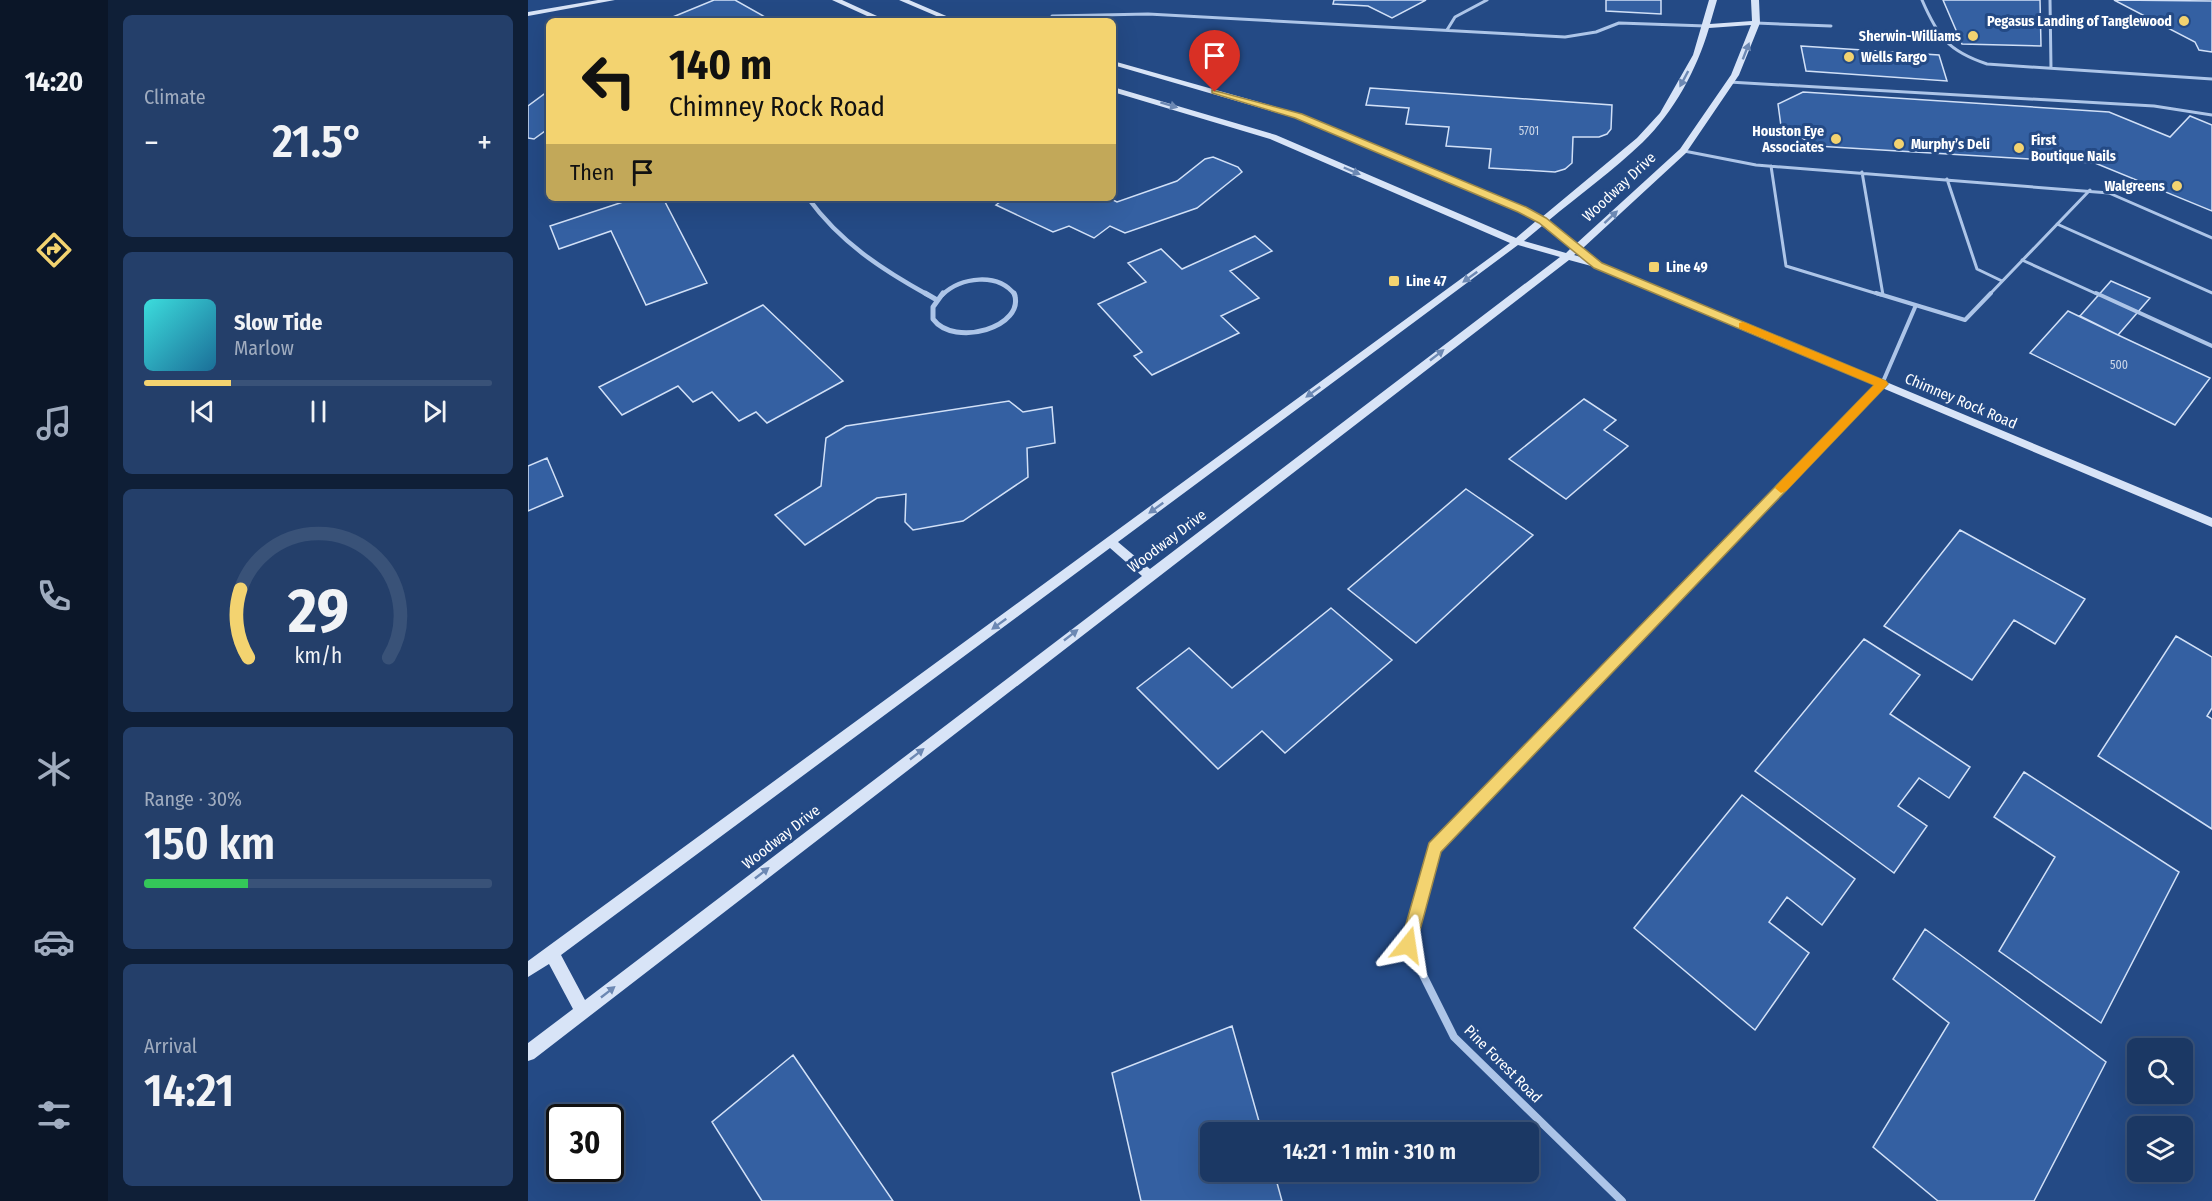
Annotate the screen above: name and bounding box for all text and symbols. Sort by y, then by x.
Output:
place label: Pegasus Landing of Tanglewood [1987,13,2172,30]
marker: Pegasus Landing of Tanglewood [2177,14,2191,28]
place label: Sherwin-Williams [1859,28,1961,45]
marker: Sherwin-Williams [1966,29,1980,43]
pin [1189,30,1240,92]
icon: arrive [1198,39,1231,72]
text: 140 m [669,40,772,90]
one-way arrow [1741,41,1751,59]
icon: left [570,42,648,120]
place label: Wells Fargo [1861,49,1927,66]
marker: Wells Fargo [1842,50,1856,64]
text: 14:20 [25,66,83,98]
one-way arrow [1679,71,1689,88]
text: Climate [144,85,206,109]
text: Chimney Rock Road [669,91,885,123]
one-way arrow [1160,101,1178,110]
text: 21.5° [272,115,364,169]
text: − [144,123,159,163]
text: + [477,123,492,163]
place label: Houston Eye Associates [1752,123,1824,156]
house number: 5701 [1519,124,1539,138]
marker: Houston Eye Associates [1829,132,1843,146]
place label: First Boutique Nails [2031,132,2116,165]
place label: Murphy’s Deli [1911,136,1990,153]
marker: Murphy’s Deli [1892,137,1906,151]
marker: First Boutique Nails [2012,141,2026,155]
street label: Woodway Drive [1579,148,1659,226]
icon: arrive [626,156,659,189]
text: Then [570,159,614,186]
one-way arrow [1344,166,1362,176]
place label: Walgreens [2105,178,2165,195]
marker: Walgreens [2170,179,2184,193]
one-way arrow [1603,211,1618,224]
icon: directions [33,229,75,271]
place label: Line 49 [1666,259,1708,276]
marker: Line 49 [1647,260,1661,274]
one-way arrow [1463,271,1479,283]
place label: Line 47 [1406,273,1446,290]
marker: Line 47 [1387,274,1401,288]
text: Slow Tide [234,309,322,336]
text: Marlow [234,336,294,360]
one-way arrow [1430,349,1445,361]
house number: 500 [2110,358,2128,372]
street label: Chimney Rock Road [1902,369,2020,433]
one-way arrow [1306,386,1321,398]
icon: previous [186,395,219,428]
icon: pause [302,395,335,428]
icon: next [418,395,451,428]
icon: music [33,402,75,444]
one-way arrow [1149,502,1165,514]
street label: Woodway Drive [1124,506,1210,576]
text: 29 [287,574,348,649]
icon: phone [33,575,75,617]
one-way arrow [992,617,1007,629]
one-way arrow [1064,629,1079,641]
text: km/h [294,643,342,669]
icon: climate [33,748,75,790]
one-way arrow [909,748,924,760]
text: Range · 30% [144,787,242,811]
street label: Woodway Drive [739,801,823,873]
text: 150 km [144,817,275,871]
one-way arrow [755,867,770,879]
position arrow [1376,913,1440,977]
icon: car [33,921,75,963]
one-way arrow [600,986,615,998]
street label: Pine Forest Road [1460,1021,1546,1107]
text: Arrival [144,1034,197,1058]
map controls [2127,1038,2193,1182]
button: search [2127,1038,2193,1104]
text: 14:21 [144,1064,234,1118]
icon: filters [33,1094,75,1136]
speed limit sign: 30 [546,1104,624,1182]
button: layers [2127,1116,2193,1182]
text: 14:21 · 1 min · 310 m [1283,1138,1456,1165]

